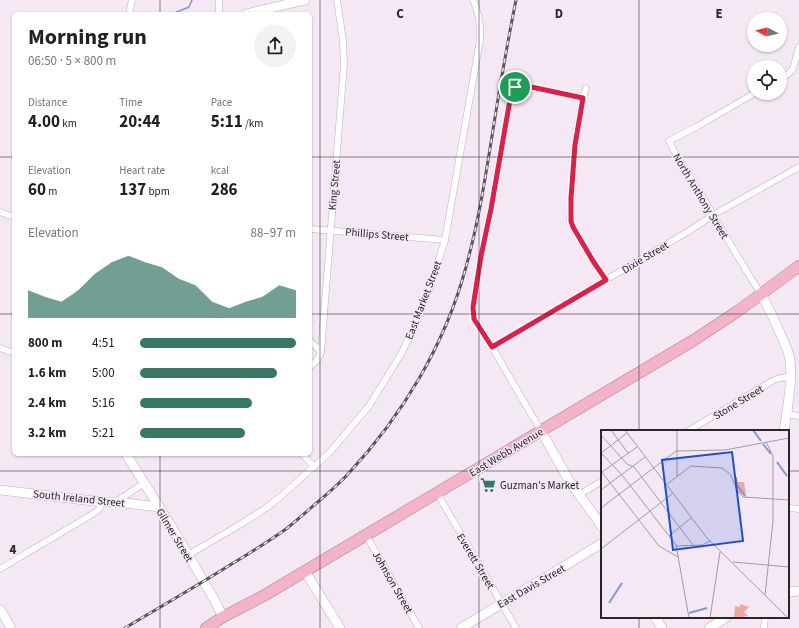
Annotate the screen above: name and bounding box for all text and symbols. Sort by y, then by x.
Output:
text: C [396,5,404,23]
text: D [555,5,563,23]
text: E [715,5,723,23]
north arrow [747,12,787,52]
map controls [747,12,787,100]
text: Morning run [28,21,147,53]
button: share [254,25,296,67]
text: 06:50 · 5 × 800 m [28,52,116,70]
button: locate [747,60,787,100]
pin [498,70,532,104]
icon: arrive [504,76,526,98]
text: Distance [28,95,67,110]
text: Time [119,95,143,110]
text: Pace [211,95,232,110]
text: 4.00 [28,110,60,134]
text: 20:44 [119,110,160,134]
text: 5:11 [211,110,243,134]
text: km [60,116,77,131]
text: /km [243,116,263,131]
street label: North Anthony Street [669,151,732,242]
street label: King Street [325,159,344,211]
text: Elevation [28,163,71,178]
text: Heart rate [119,163,165,178]
text: kcal [211,163,229,178]
text: 60 [28,178,46,202]
text: 137 [119,178,146,202]
text: 286 [211,178,238,202]
text: m [46,184,57,199]
text: bpm [146,184,170,199]
text: Elevation [28,224,79,242]
text: 88–97 m [251,224,296,242]
street label: Phillips Street [345,224,410,245]
street label: Dixie Street [619,237,672,277]
street label: East Market Street [402,258,445,342]
text: 800 m [28,334,62,352]
text: 4:51 [92,334,115,352]
text: 1.6 km [28,364,67,382]
text: 5:00 [92,364,115,382]
street label: Stone Street [710,381,767,423]
text: 2.4 km [28,394,67,412]
text: 5:16 [92,394,115,412]
text: 3.2 km [28,424,67,442]
text: 5:21 [92,424,115,442]
street label: East Webb Avenue [466,424,547,480]
inset map [601,430,789,618]
supermarket icon: Guzman's Market [479,476,497,494]
place label: Guzman's Market [500,478,579,493]
street label: South Ireland Street [32,486,126,511]
street label: Gilmer Street [153,505,197,565]
street label: Everett Street [453,531,498,592]
text: 4 [10,541,17,559]
street label: Johnson Street [369,548,417,616]
street label: East Davis Street [495,561,568,612]

